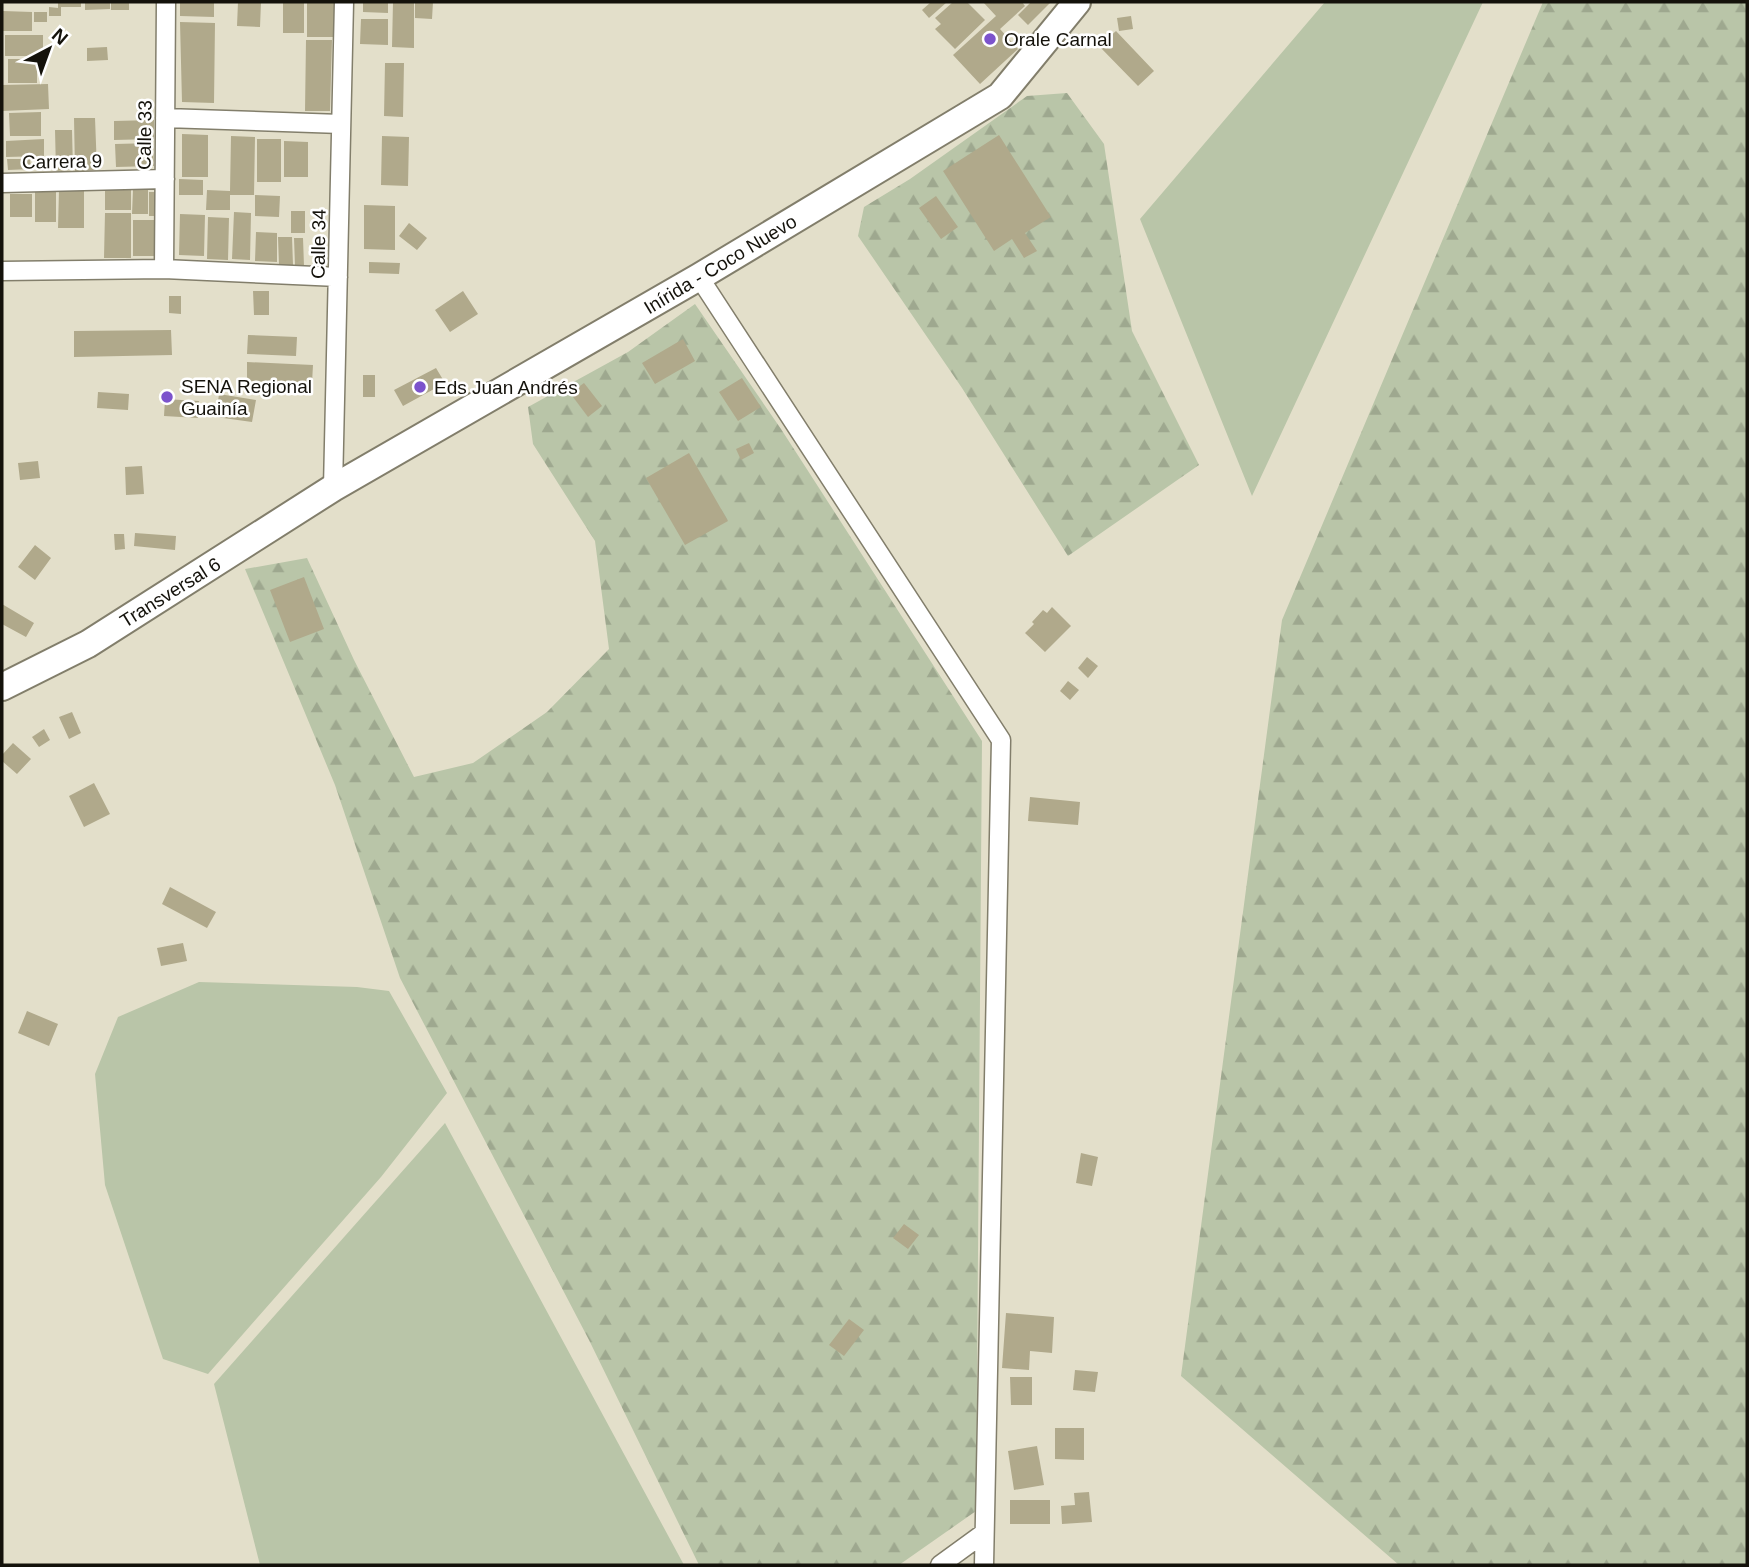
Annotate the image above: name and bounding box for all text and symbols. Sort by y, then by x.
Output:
north arrow [14,14,84,84]
text: N [48,24,72,49]
place label: Orale Carnal [1004,29,1112,50]
marker: Orale Carnal [982,31,998,47]
street label: Calle 33 [133,100,156,170]
street label: Carrera 9 [22,150,102,173]
street label: Calle 34 [307,209,330,279]
street label: Inírida - Coco Nuevo [640,211,800,318]
place label: SENA Regional Guainía [181,376,312,419]
place label: Eds Juan Andrés [434,377,578,398]
marker: Eds Juan Andrés [412,379,428,395]
marker: SENA Regional Guainía [159,389,175,405]
street label: Transversal 6 [116,553,224,632]

